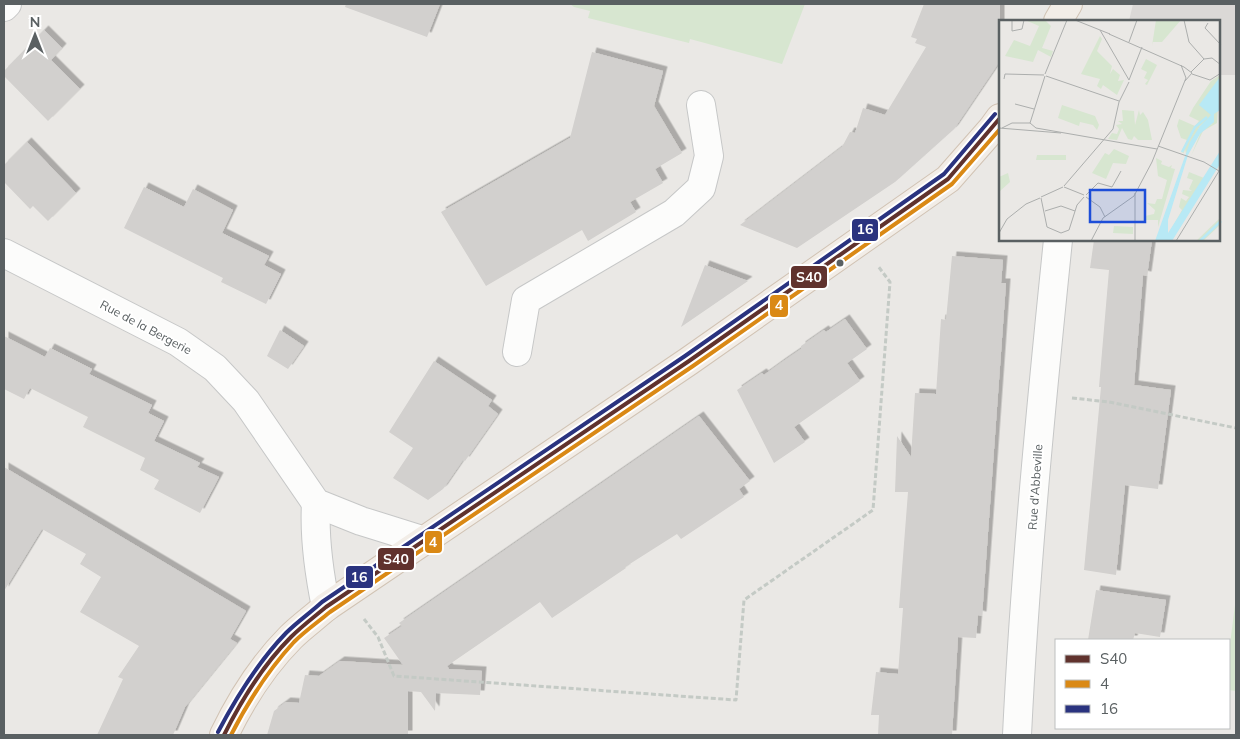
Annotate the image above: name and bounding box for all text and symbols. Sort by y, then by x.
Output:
north arrow [10,10,60,60]
text: N [30,13,40,31]
inset map [999,20,1220,241]
line badge: 16 [851,218,879,242]
text: 16 [857,220,873,238]
unlabelled marker [835,258,845,268]
line badge: S40 [790,265,828,289]
text: S40 [796,268,822,286]
line badge: 4 [769,294,789,318]
text: 4 [775,296,784,314]
street label: Rue de la Bergerie [98,297,194,357]
street label: Rue d'Abbeville [1025,444,1045,530]
line badge: 4 [424,530,443,554]
text: 4 [429,533,438,551]
line badge: S40 [377,547,415,571]
text: S40 [383,550,409,568]
line badge: 16 [345,565,374,589]
text: 16 [351,568,367,586]
legend [1055,639,1230,729]
text: S40 [1100,649,1127,668]
text: 4 [1100,674,1109,693]
text: 16 [1100,699,1118,718]

